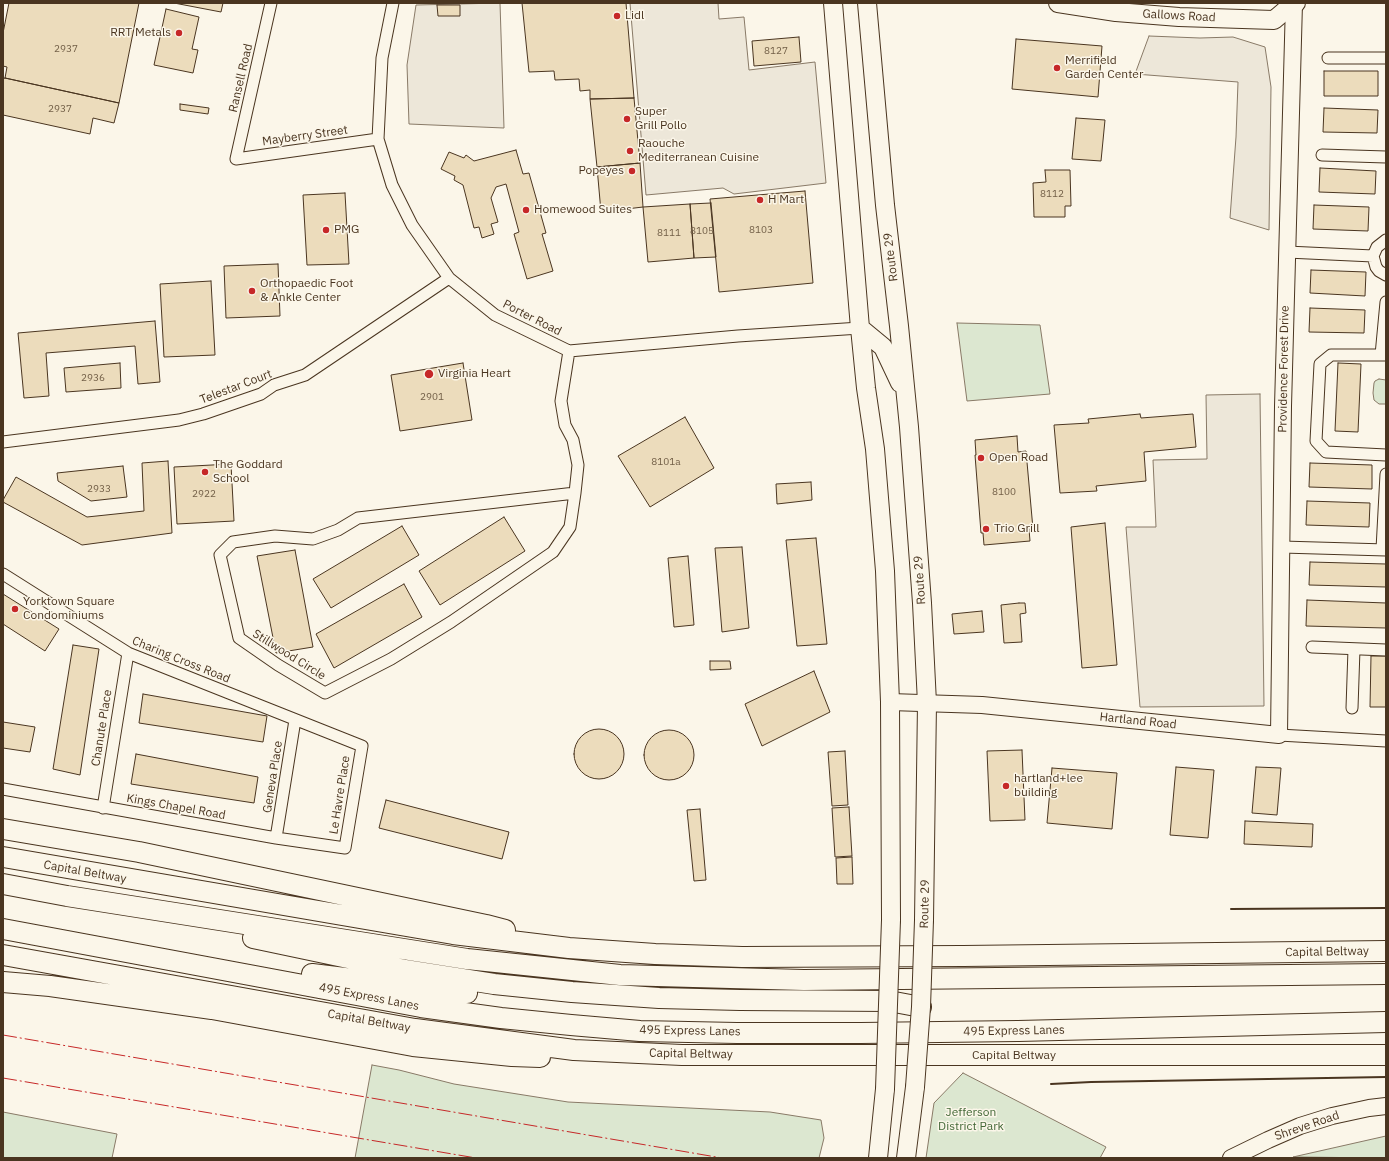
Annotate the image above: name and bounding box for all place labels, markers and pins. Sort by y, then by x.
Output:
place label: Lidl [625,9,644,23]
marker: Lidl [612,11,622,21]
place label: RRT Metals [110,26,171,40]
marker: RRT Metals [174,28,184,38]
place label: Merrifield Garden Center [1065,54,1143,82]
marker: Merrifield Garden Center [1052,63,1062,73]
place label: Super Grill Pollo [635,105,687,133]
marker: Super Grill Pollo [622,114,632,124]
place label: Raouche Mediterranean Cuisine [638,137,759,165]
marker: Raouche Mediterranean Cuisine [625,146,635,156]
place label: Popeyes [578,164,624,178]
marker: Popeyes [627,166,637,176]
place label: H Mart [768,193,804,207]
marker: H Mart [755,195,765,205]
place label: Homewood Suites [534,203,632,217]
marker: Homewood Suites [521,205,531,215]
place label: PMG [334,223,359,237]
marker: PMG [321,225,331,235]
place label: Orthopaedic Foot & Ankle Center [260,277,354,305]
marker: Orthopaedic Foot & Ankle Center [247,286,257,296]
place label: Virginia Heart [438,367,511,381]
marker: Virginia Heart [423,368,435,380]
place label: Open Road [989,451,1048,465]
marker: Open Road [976,453,986,463]
place label: The Goddard School [213,458,283,486]
marker: The Goddard School [200,467,210,477]
place label: Trio Grill [994,522,1039,536]
marker: Trio Grill [981,524,991,534]
place label: Yorktown Square Condominiums [23,595,115,623]
marker: Yorktown Square Condominiums [10,604,20,614]
place label: hartland+lee building [1014,772,1083,800]
marker: hartland+lee building [1001,781,1011,791]

